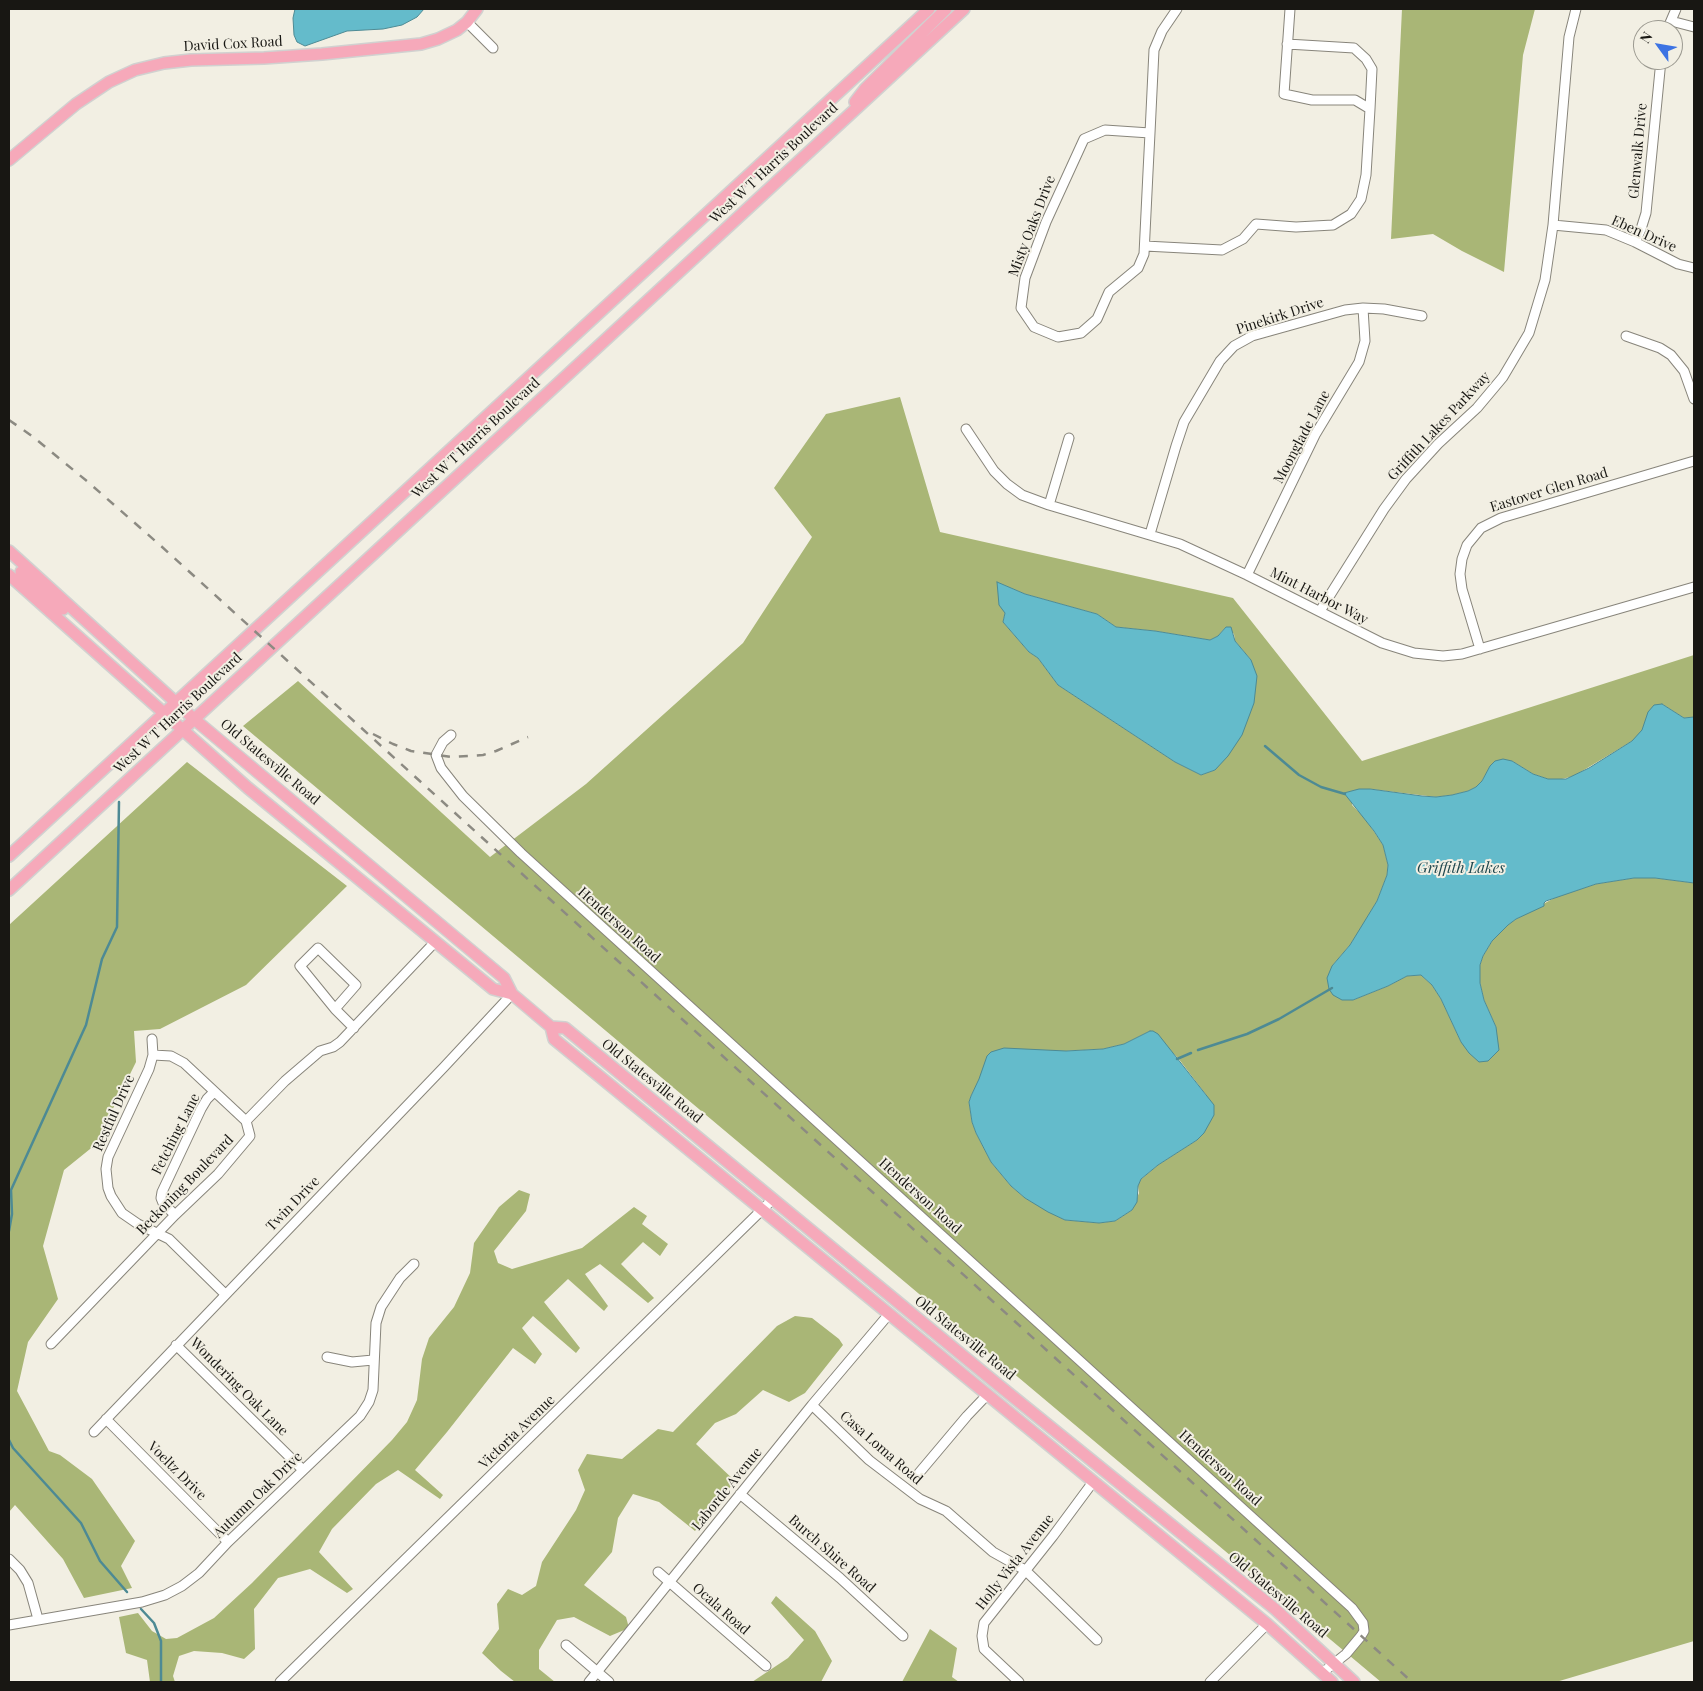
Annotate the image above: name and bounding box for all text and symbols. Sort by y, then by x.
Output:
north arrow [1633,20,1683,70]
text: N [1635,28,1656,47]
street label: David Cox Road [183,33,283,55]
street label: West W T Harris Boulevard [707,99,841,227]
street label: Glenwalk Drive [1625,102,1651,200]
street label: Misty Oaks Drive [1005,173,1059,279]
street label: Eben Drive [1609,212,1679,256]
street label: Pinekirk Drive [1234,294,1326,338]
street label: Griffith Lakes Parkway [1384,368,1494,484]
street label: West W T Harris Boulevard [409,374,543,502]
street label: Moonglade Lane [1270,387,1334,487]
street label: Eastover Glen Road [1488,464,1610,516]
street label: Mint Harbor Way [1267,564,1371,628]
street label: West W T Harris Boulevard [111,649,245,777]
street label: Old Statesville Road [217,715,323,809]
water label: Griffith Lakes [1417,859,1505,877]
street label: Henderson Road [574,884,664,966]
street label: Old Statesville Road [598,1035,706,1127]
street label: Restful Drive [90,1072,138,1154]
street label: Fetching Lane [148,1091,204,1177]
street label: Beckoning Boulevard [133,1132,237,1238]
street label: Henderson Road [875,1155,965,1237]
street label: Twin Drive [263,1173,323,1235]
street label: Old Statesville Road [911,1292,1019,1384]
street label: Wondering Oak Lane [187,1335,291,1439]
street label: Victoria Avenue [476,1392,558,1472]
street label: Casa Loma Road [836,1408,926,1488]
street label: Henderson Road [1175,1427,1265,1509]
street label: Voeltz Drive [144,1438,210,1504]
street label: Laborde Avenue [688,1444,766,1534]
street label: Autumn Oak Drive [210,1448,306,1542]
street label: Holly Vista Avenue [972,1511,1058,1613]
street label: Burch Shire Road [785,1512,879,1596]
street label: Old Statesville Road [1225,1548,1331,1642]
street label: Ocala Road [689,1580,753,1638]

